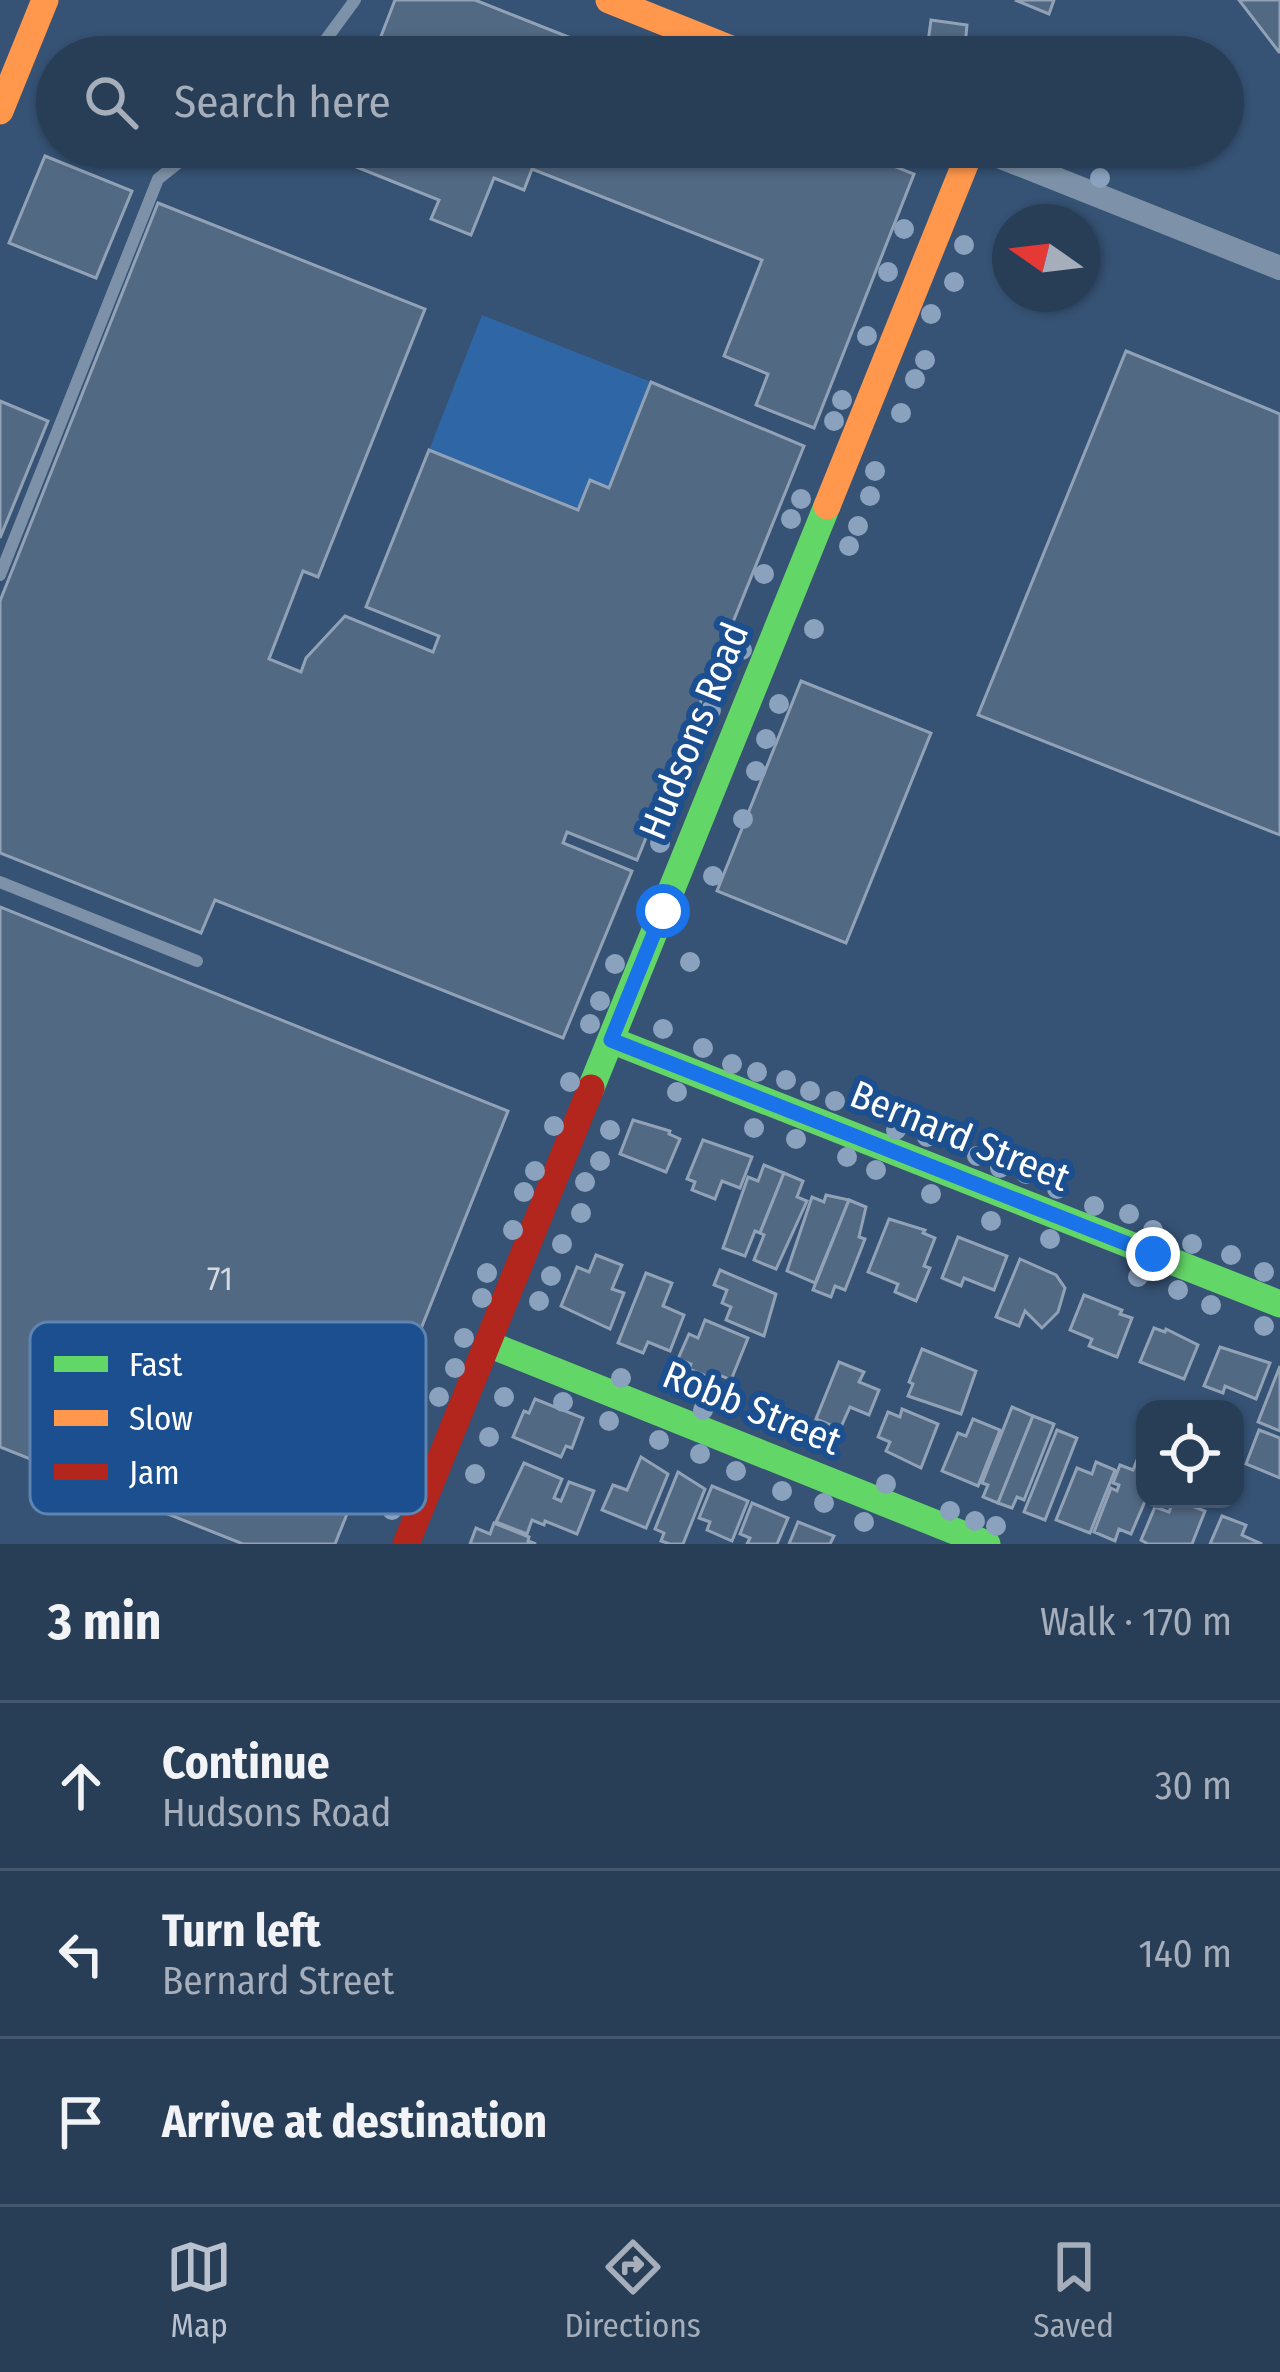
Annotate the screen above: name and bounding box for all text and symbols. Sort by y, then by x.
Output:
search box [36,36,1244,168]
icon: search [78,69,144,135]
text: Search here [174,75,391,129]
north arrow [992,204,1100,312]
street label: Hudsons Road [630,616,758,846]
route start [636,884,690,938]
street label: Bernard Street [844,1071,1077,1201]
route end [1126,1227,1180,1281]
house number: 71 [207,1259,233,1299]
legend [30,1322,426,1514]
text: Fast [129,1345,183,1385]
street label: Robb Street [656,1352,848,1465]
text: Slow [129,1399,193,1439]
map controls [1136,1400,1244,1508]
button: locate [1136,1400,1244,1508]
text: Jam [129,1453,180,1493]
text: 3 min [48,1591,162,1653]
text: Walk · 170 m [1040,1599,1232,1645]
text: Continue [162,1736,330,1790]
icon: ahead [48,1753,114,1819]
text: 30 m [1155,1763,1232,1809]
text: Hudsons Road [162,1790,391,1836]
text: Turn left [162,1904,321,1958]
icon: left [48,1921,114,1987]
text: 140 m [1138,1931,1232,1977]
text: Bernard Street [162,1958,394,2004]
icon: arrive [48,2089,114,2155]
text: Arrive at destination [162,2095,547,2149]
tab: Map [166,2234,232,2346]
tab: Directions [564,2234,701,2346]
tab: Saved [1033,2234,1114,2346]

